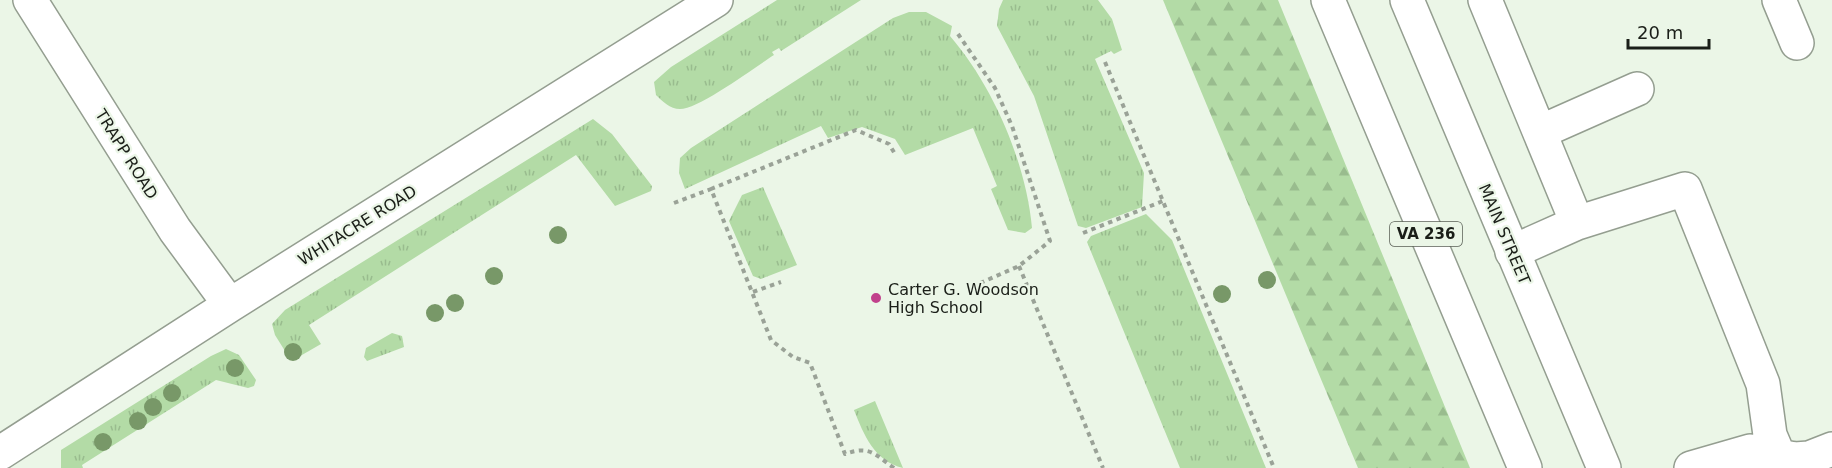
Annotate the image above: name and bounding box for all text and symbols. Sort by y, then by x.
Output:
scale bar [1628,12,1709,50]
text: 20 m [1637,22,1683,43]
street label: TRAPP ROAD [91,105,162,203]
street label: WHITACRE ROAD [295,181,420,270]
street label: MAIN STREET [1475,181,1534,288]
road number: VA 236 [1390,222,1462,246]
place label: Carter G. Woodson High School [888,280,1039,317]
marker: Carter G. Woodson High School [869,291,883,305]

